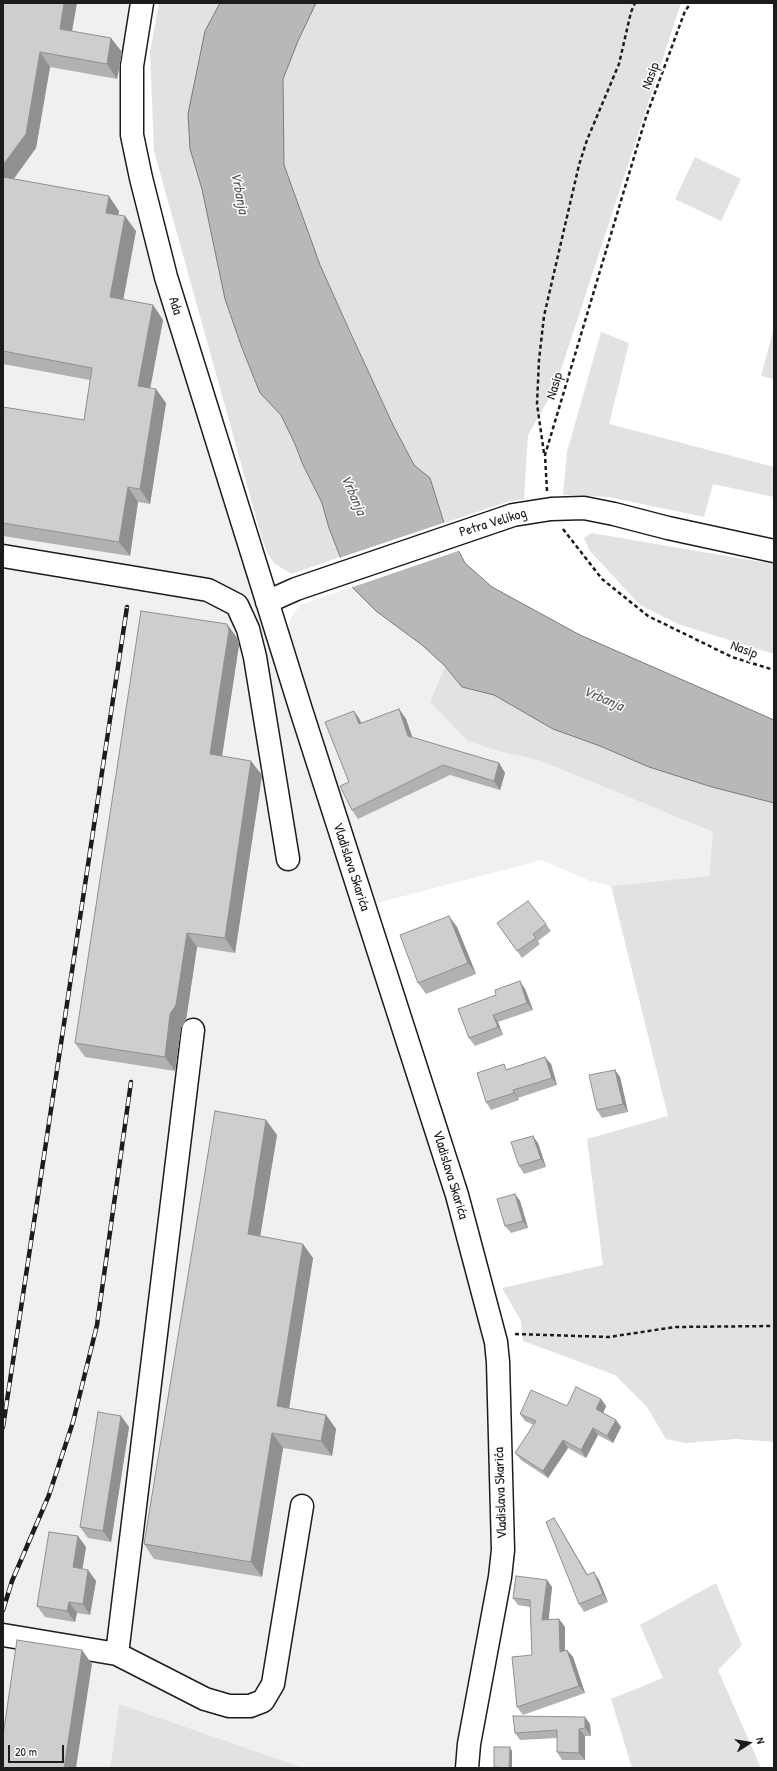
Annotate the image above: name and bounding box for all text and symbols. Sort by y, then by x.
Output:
street label: Nasip [638,60,664,92]
water label: Vrbanja [226,170,252,216]
street label: Ada [164,295,186,317]
street label: Nasip [543,370,567,402]
water label: Vrbanja [336,472,370,518]
street label: Petra Velikog [457,505,529,541]
street label: Nasip [728,637,760,663]
water label: Vrbanja [580,682,626,716]
street label: Vladislava Skarića [329,821,373,913]
street label: Vladislava Skarića [429,1129,471,1221]
street label: Vladislava Skarića [491,1447,511,1539]
north arrow [729,1723,769,1763]
text: N [753,1736,768,1745]
scale bar [10,1737,66,1763]
text: 20 m [15,1743,37,1760]

